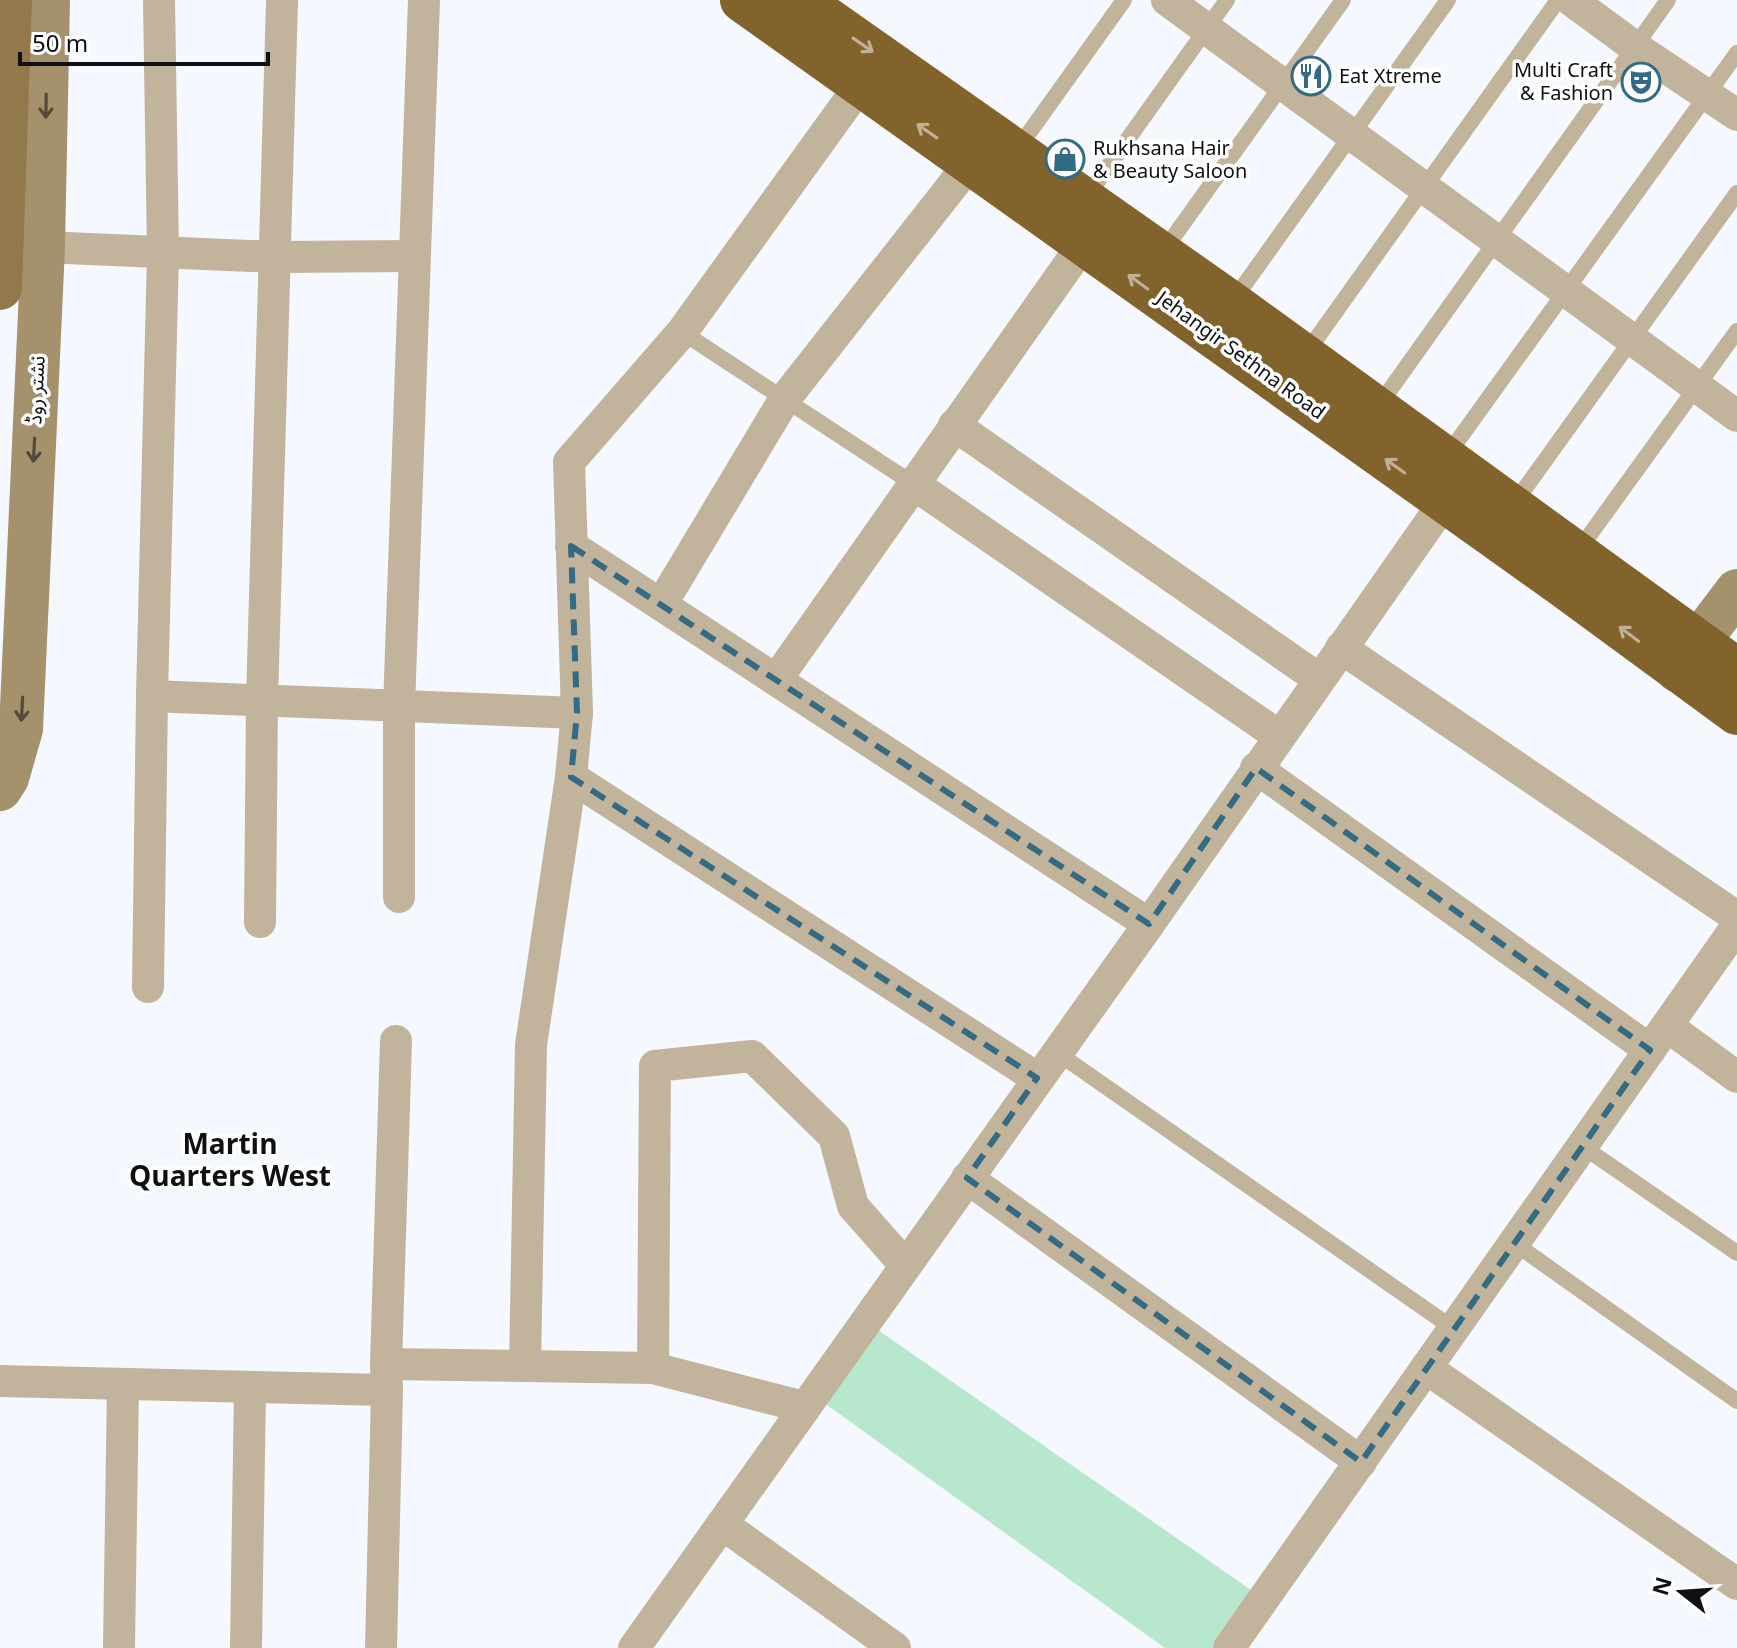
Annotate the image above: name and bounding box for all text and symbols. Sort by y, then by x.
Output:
scale bar [20,16,268,66]
text: 50 m [32,19,88,70]
one-way arrow [852,37,874,53]
place label: Multi Craft & Fashion [1514,50,1613,115]
restaurant icon: Eat Xtreme [1290,55,1332,97]
place label: Eat Xtreme [1339,56,1442,98]
theatre icon: Multi Craft & Fashion [1620,61,1662,103]
one-way arrow [38,92,53,119]
one-way arrow [916,123,938,139]
place label: Rukhsana Hair & Beauty Saloon [1093,128,1247,193]
shop icon: Rukhsana Hair & Beauty Saloon [1044,138,1086,180]
one-way arrow [1128,274,1150,290]
street label: Jehangir Sethna Road [1145,278,1335,432]
street label: نشتر روڈ [14,355,60,425]
one-way arrow [26,436,41,463]
one-way arrow [1385,457,1407,474]
one-way arrow [1619,626,1640,643]
one-way arrow [14,695,29,722]
district label: Martin Quarters West [129,1116,331,1207]
north arrow [1641,1552,1721,1632]
text: N [1638,1571,1687,1602]

